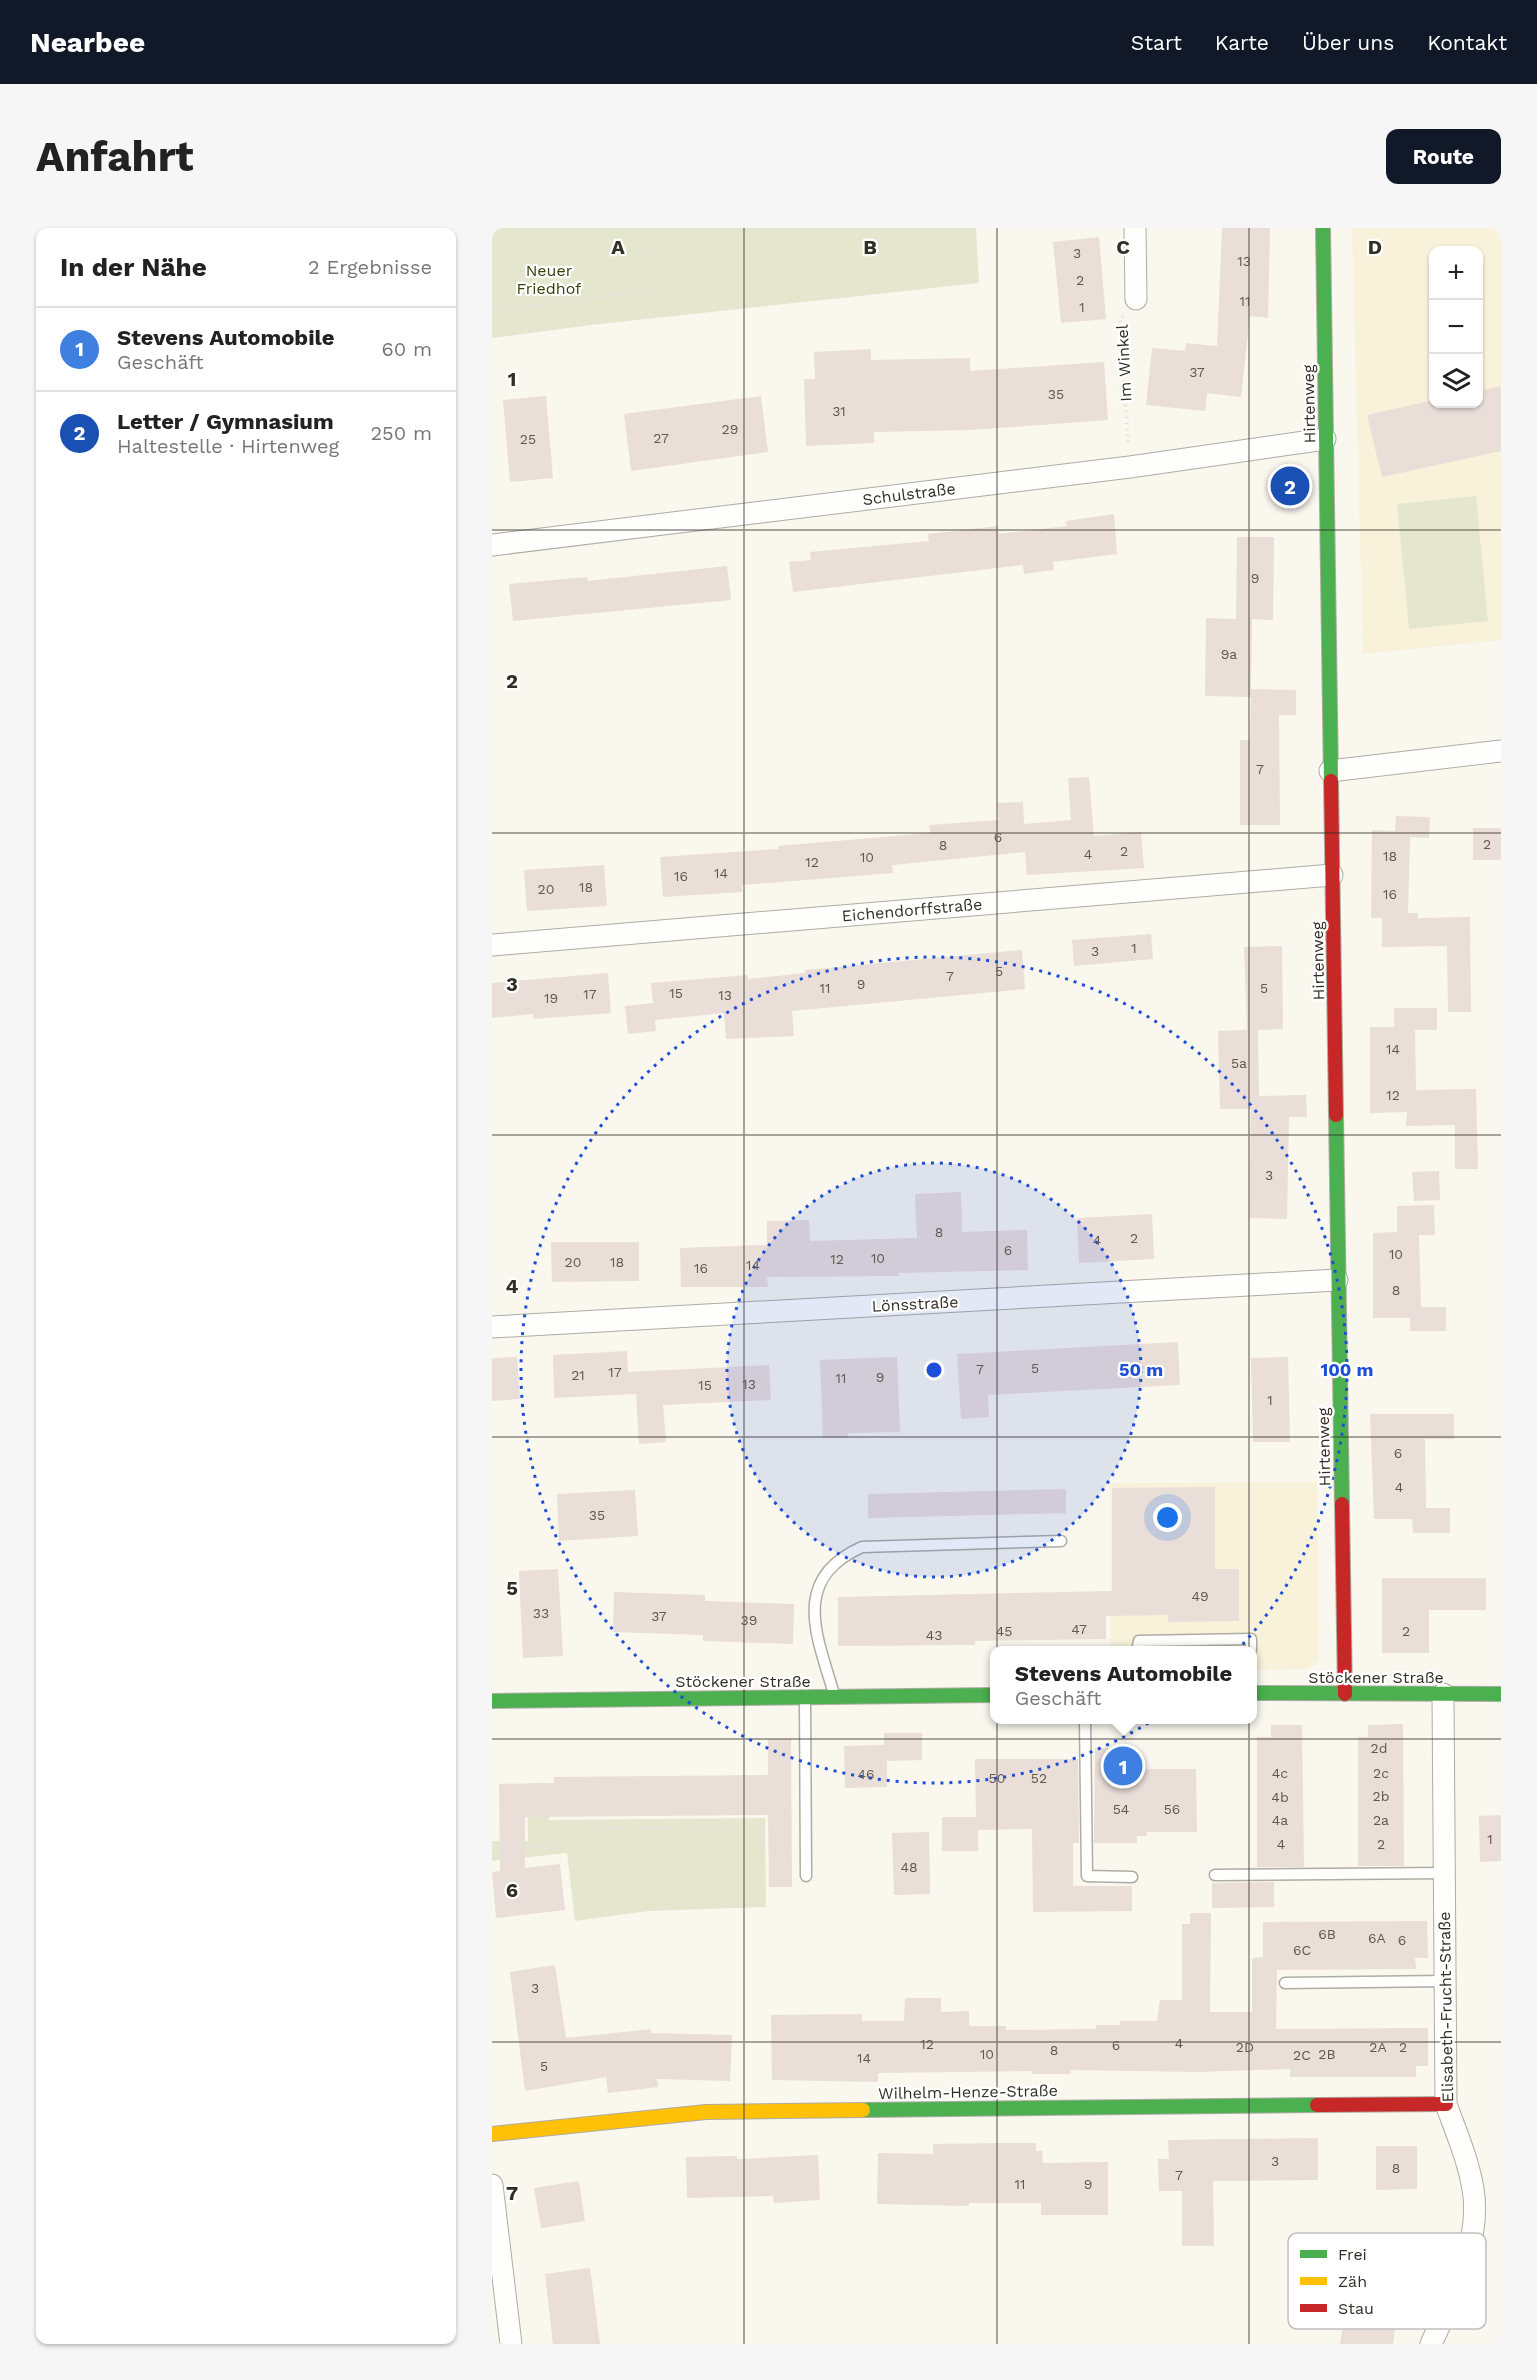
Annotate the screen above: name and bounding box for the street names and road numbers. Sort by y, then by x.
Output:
street label: Im Winkel [1112,324,1136,402]
street label: Hirtenweg [1299,364,1319,443]
street label: Schulstraße [861,479,957,509]
street label: Eichendorffstraße [841,894,983,926]
street label: Hirtenweg [1308,921,1328,1000]
street label: Lönsstraße [871,1292,959,1316]
street label: Hirtenweg [1314,1407,1334,1486]
street label: Stöckener Straße [1308,1668,1444,1687]
street label: Stöckener Straße [675,1672,811,1691]
street label: Elisabeth-Frucht-Straße [1435,1912,1457,2102]
street label: Wilhelm-Henze-Straße [878,2081,1058,2103]

